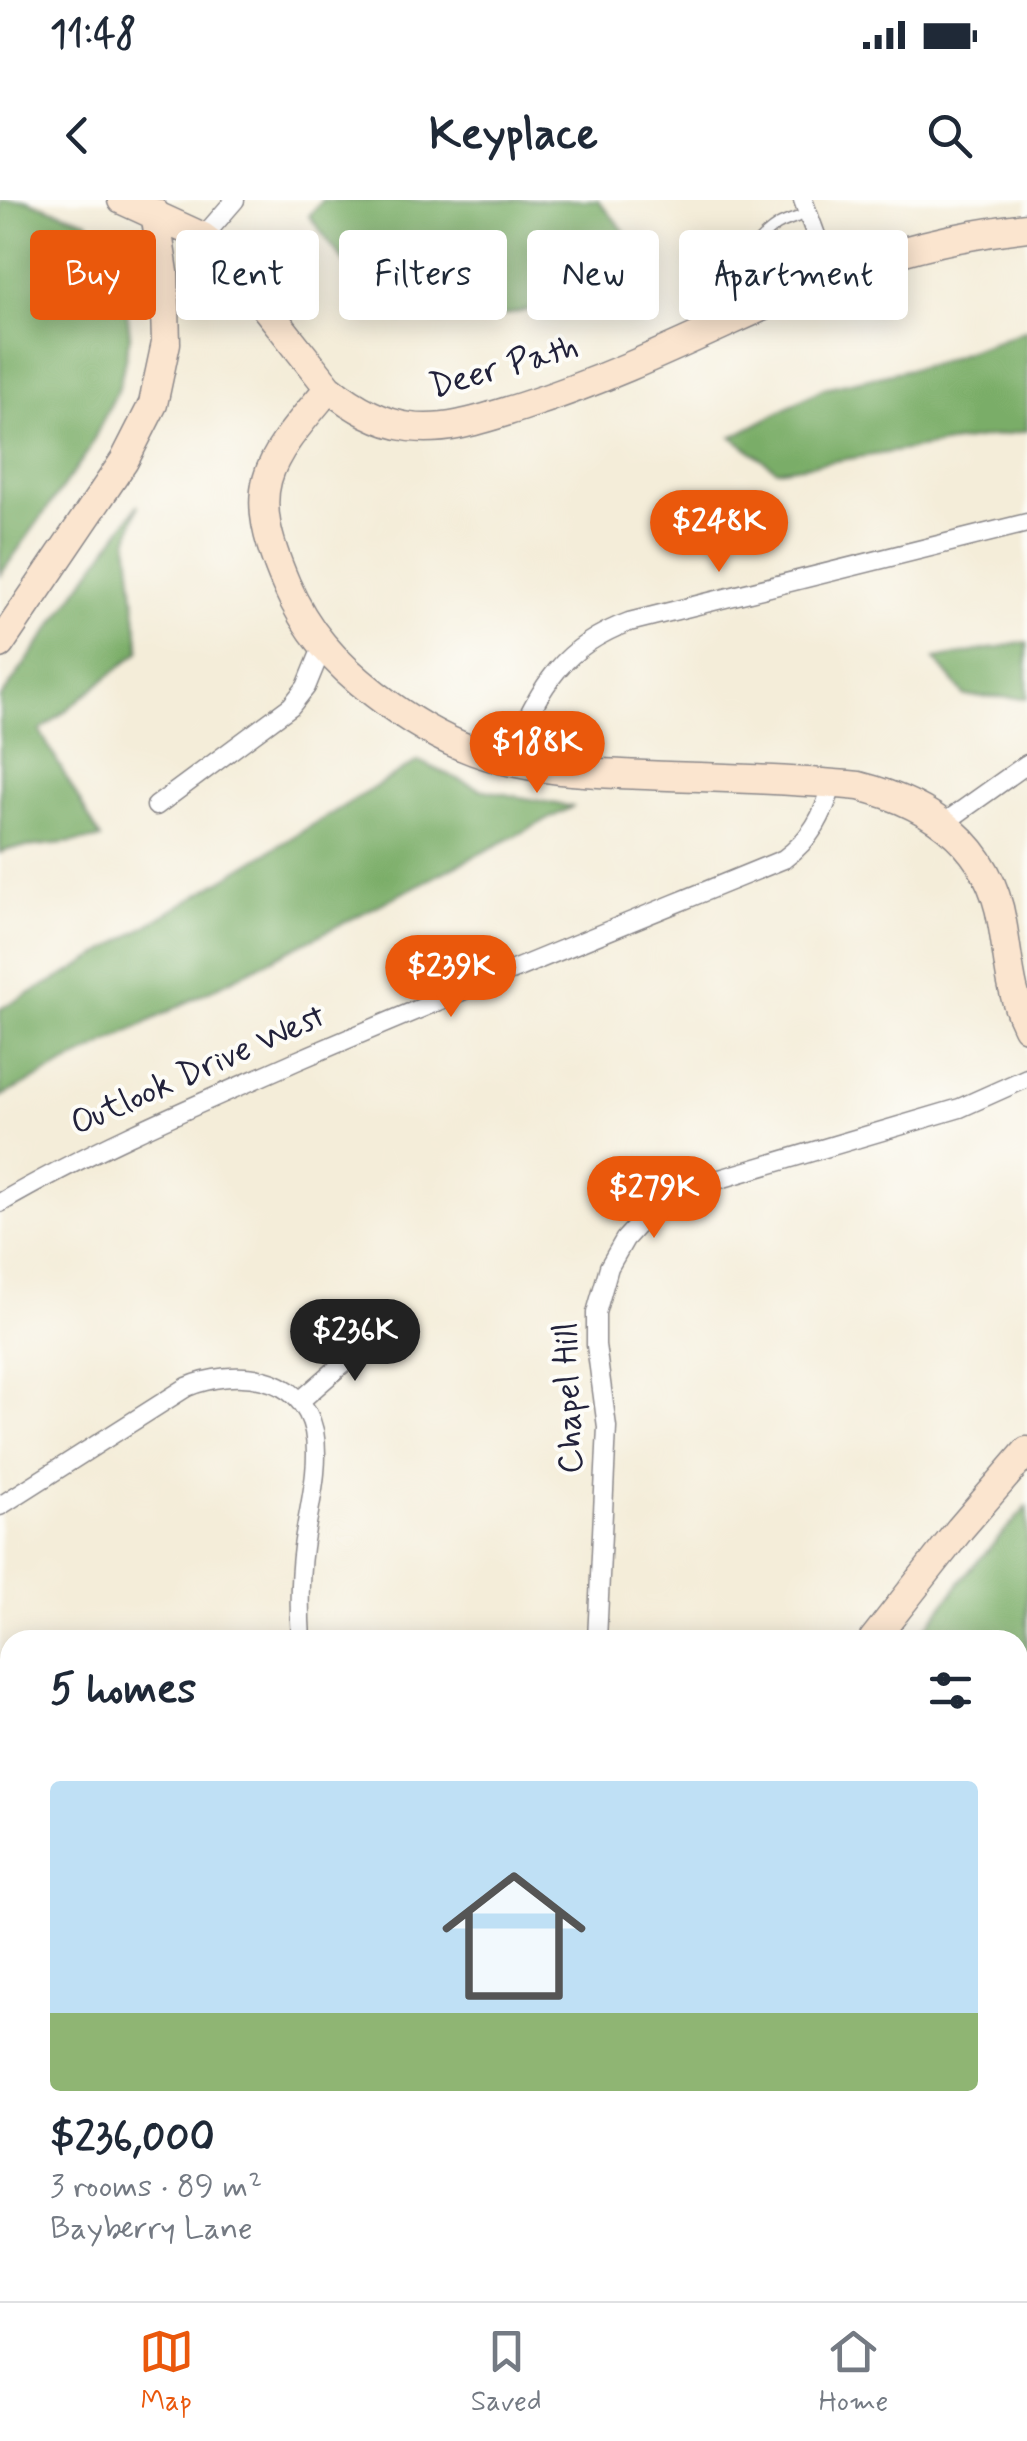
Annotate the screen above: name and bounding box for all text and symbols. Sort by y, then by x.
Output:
text: 11:48 [50,11,136,60]
text: Keyplace [429,106,598,165]
icon: back [50,108,105,163]
icon: search [922,108,977,163]
chip: Buy [30,230,156,320]
chip: Rent [176,230,319,320]
chip: Filters [339,230,507,320]
chip: New [527,230,659,320]
chip: Apartment [679,230,908,320]
street label: Deer Path [424,324,584,410]
pin: $248K [649,490,789,575]
text: $248K [672,501,766,543]
pin: $188K [467,711,607,796]
text: $188K [492,722,582,764]
pin: $239K [381,935,521,1020]
text: $239K [407,946,495,988]
street label: Outlook Drive West [63,993,333,1147]
pin: $279K [584,1156,724,1241]
text: $279K [609,1167,699,1209]
pin: $236K [285,1299,425,1384]
text: $236K [312,1310,398,1352]
street label: Chapel Hill [543,1321,595,1475]
text: 5 homes [50,1663,196,1718]
icon: filters [923,1663,978,1718]
icon: home [424,1846,604,2026]
text: $236,000 [50,2111,215,2166]
text: 3 rooms · 89 m² [50,2166,262,2208]
text: Bayberry Lane [50,2208,253,2250]
tab: Map [139,2324,194,2421]
tab: Saved [471,2324,542,2421]
tab: Home [819,2324,888,2421]

